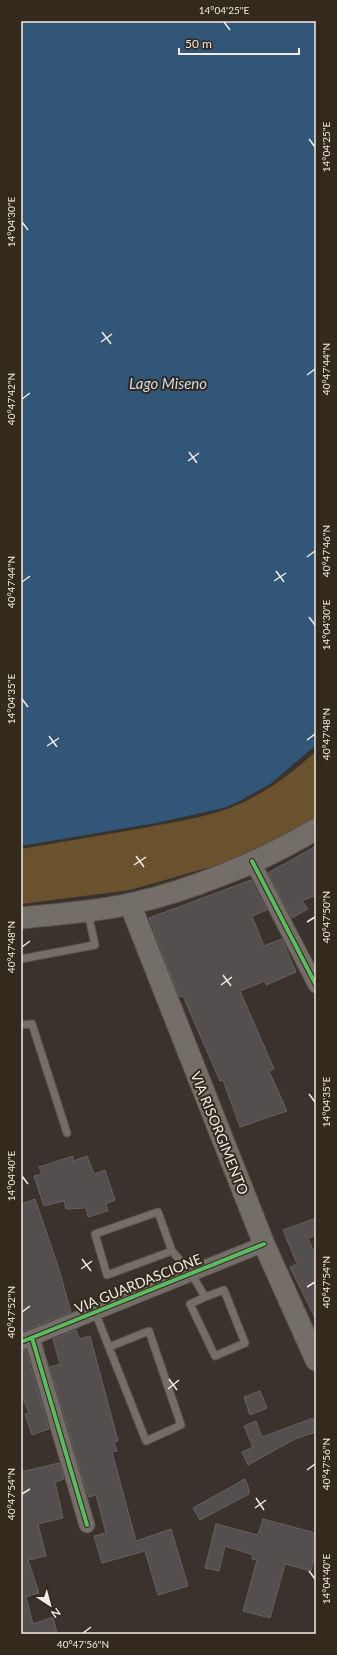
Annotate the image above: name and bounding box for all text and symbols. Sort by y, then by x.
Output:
text: 14°04'25"E [199,4,249,16]
scale bar [179,30,299,56]
text: 50 m [185,36,212,51]
text: 14°04'25"E [320,122,332,172]
text: 14°04'30"E [5,197,17,247]
text: 40°47'44"N [320,343,332,395]
text: 40°47'42"N [5,373,17,425]
water label: Lago Miseno [129,374,207,392]
text: 40°47'46"N [320,525,332,577]
text: 40°47'44"N [5,556,17,608]
text: 14°04'30"E [320,600,332,650]
text: 14°04'35"E [5,674,17,724]
text: 40°47'48"N [320,708,332,760]
text: 40°47'50"N [320,891,332,943]
text: 40°47'48"N [5,921,17,973]
street label: VIA RISORGIMENTO [188,1069,252,1197]
text: 14°04'35"E [320,1077,332,1127]
text: 14°04'40"E [5,1151,17,1201]
street label: VIA GUARDASCIONE [72,1250,204,1316]
text: 40°47'54"N [320,1256,332,1308]
text: 40°47'52"N [5,1286,17,1338]
text: 40°47'56"N [320,1438,332,1490]
text: 40°47'54"N [5,1468,17,1520]
text: 14°04'40"E [320,1554,332,1604]
north arrow [30,1585,70,1625]
text: N [49,1606,63,1621]
text: 40°47'56"N [57,1638,109,1650]

